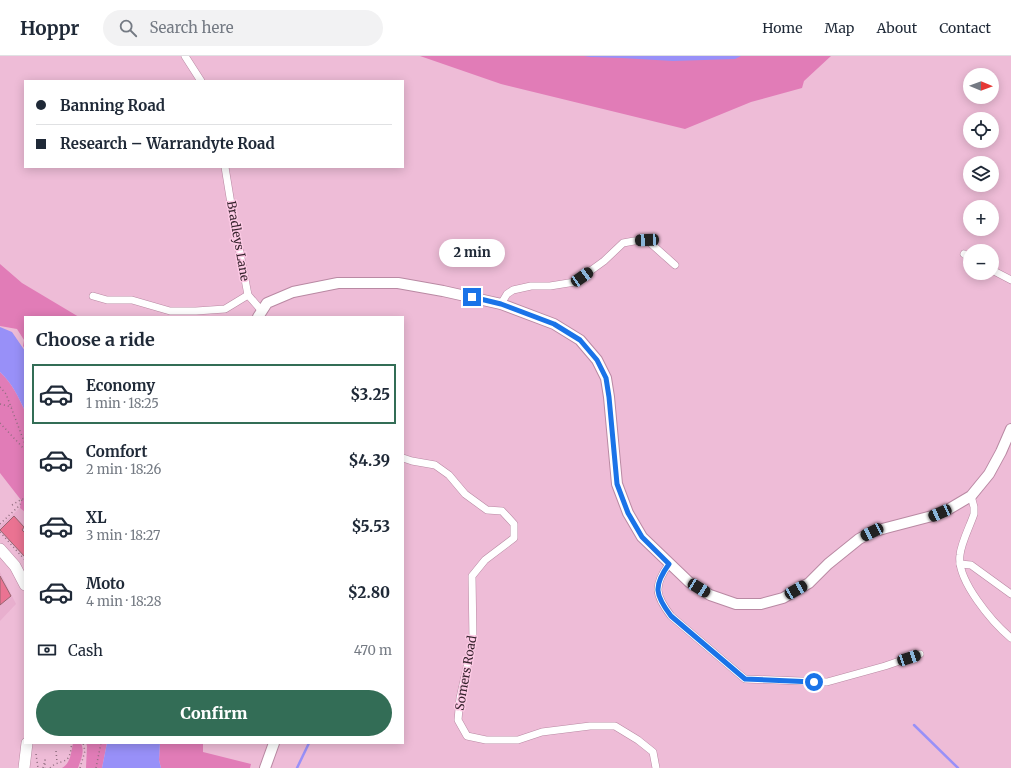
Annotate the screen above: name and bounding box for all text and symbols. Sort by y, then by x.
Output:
search box [103,10,383,46]
text: Hoppr [20,16,79,40]
icon: search [117,17,139,39]
text: Search here [149,18,234,37]
text: Home [762,19,803,37]
text: Map [825,19,854,37]
text: About [876,19,917,37]
text: Contact [939,19,991,37]
north arrow [963,68,999,104]
map controls [963,68,999,280]
text: Banning Road [60,96,165,115]
button: locate [963,112,999,148]
text: Research – Warrandyte Road [60,134,275,153]
button: layers [963,156,999,192]
street label: Bradleys Lane [224,200,253,282]
button: + [963,200,999,236]
car [635,233,659,247]
callout: 2 min [439,239,505,267]
text: 2 min [453,244,491,261]
button: − [963,244,999,280]
car [569,265,595,289]
route end [463,288,481,306]
text: Choose a ride [36,328,155,351]
icon: car [38,376,74,412]
text: Economy [86,376,155,395]
text: $3.25 [350,385,390,404]
text: 1 min · 18:25 [86,395,159,412]
icon: car [38,442,74,478]
text: Comfort [86,442,147,461]
text: $4.39 [348,451,390,470]
text: 2 min · 18:26 [86,461,161,478]
car [927,503,953,523]
icon: car [38,508,74,544]
text: XL [86,508,107,527]
text: $5.53 [351,517,390,536]
car [859,521,885,543]
text: 3 min · 18:27 [86,527,160,544]
icon: car [38,574,74,610]
text: Moto [86,574,125,593]
car [686,577,712,599]
car [783,579,809,601]
text: $2.80 [348,583,390,602]
text: 4 min · 18:28 [86,593,162,610]
street label: Somers Road [452,634,479,711]
icon: cash [36,639,58,661]
text: Cash [68,641,103,660]
text: 470 m [354,642,392,659]
car [896,649,922,667]
route start [805,673,823,691]
button: Confirm [36,690,392,736]

